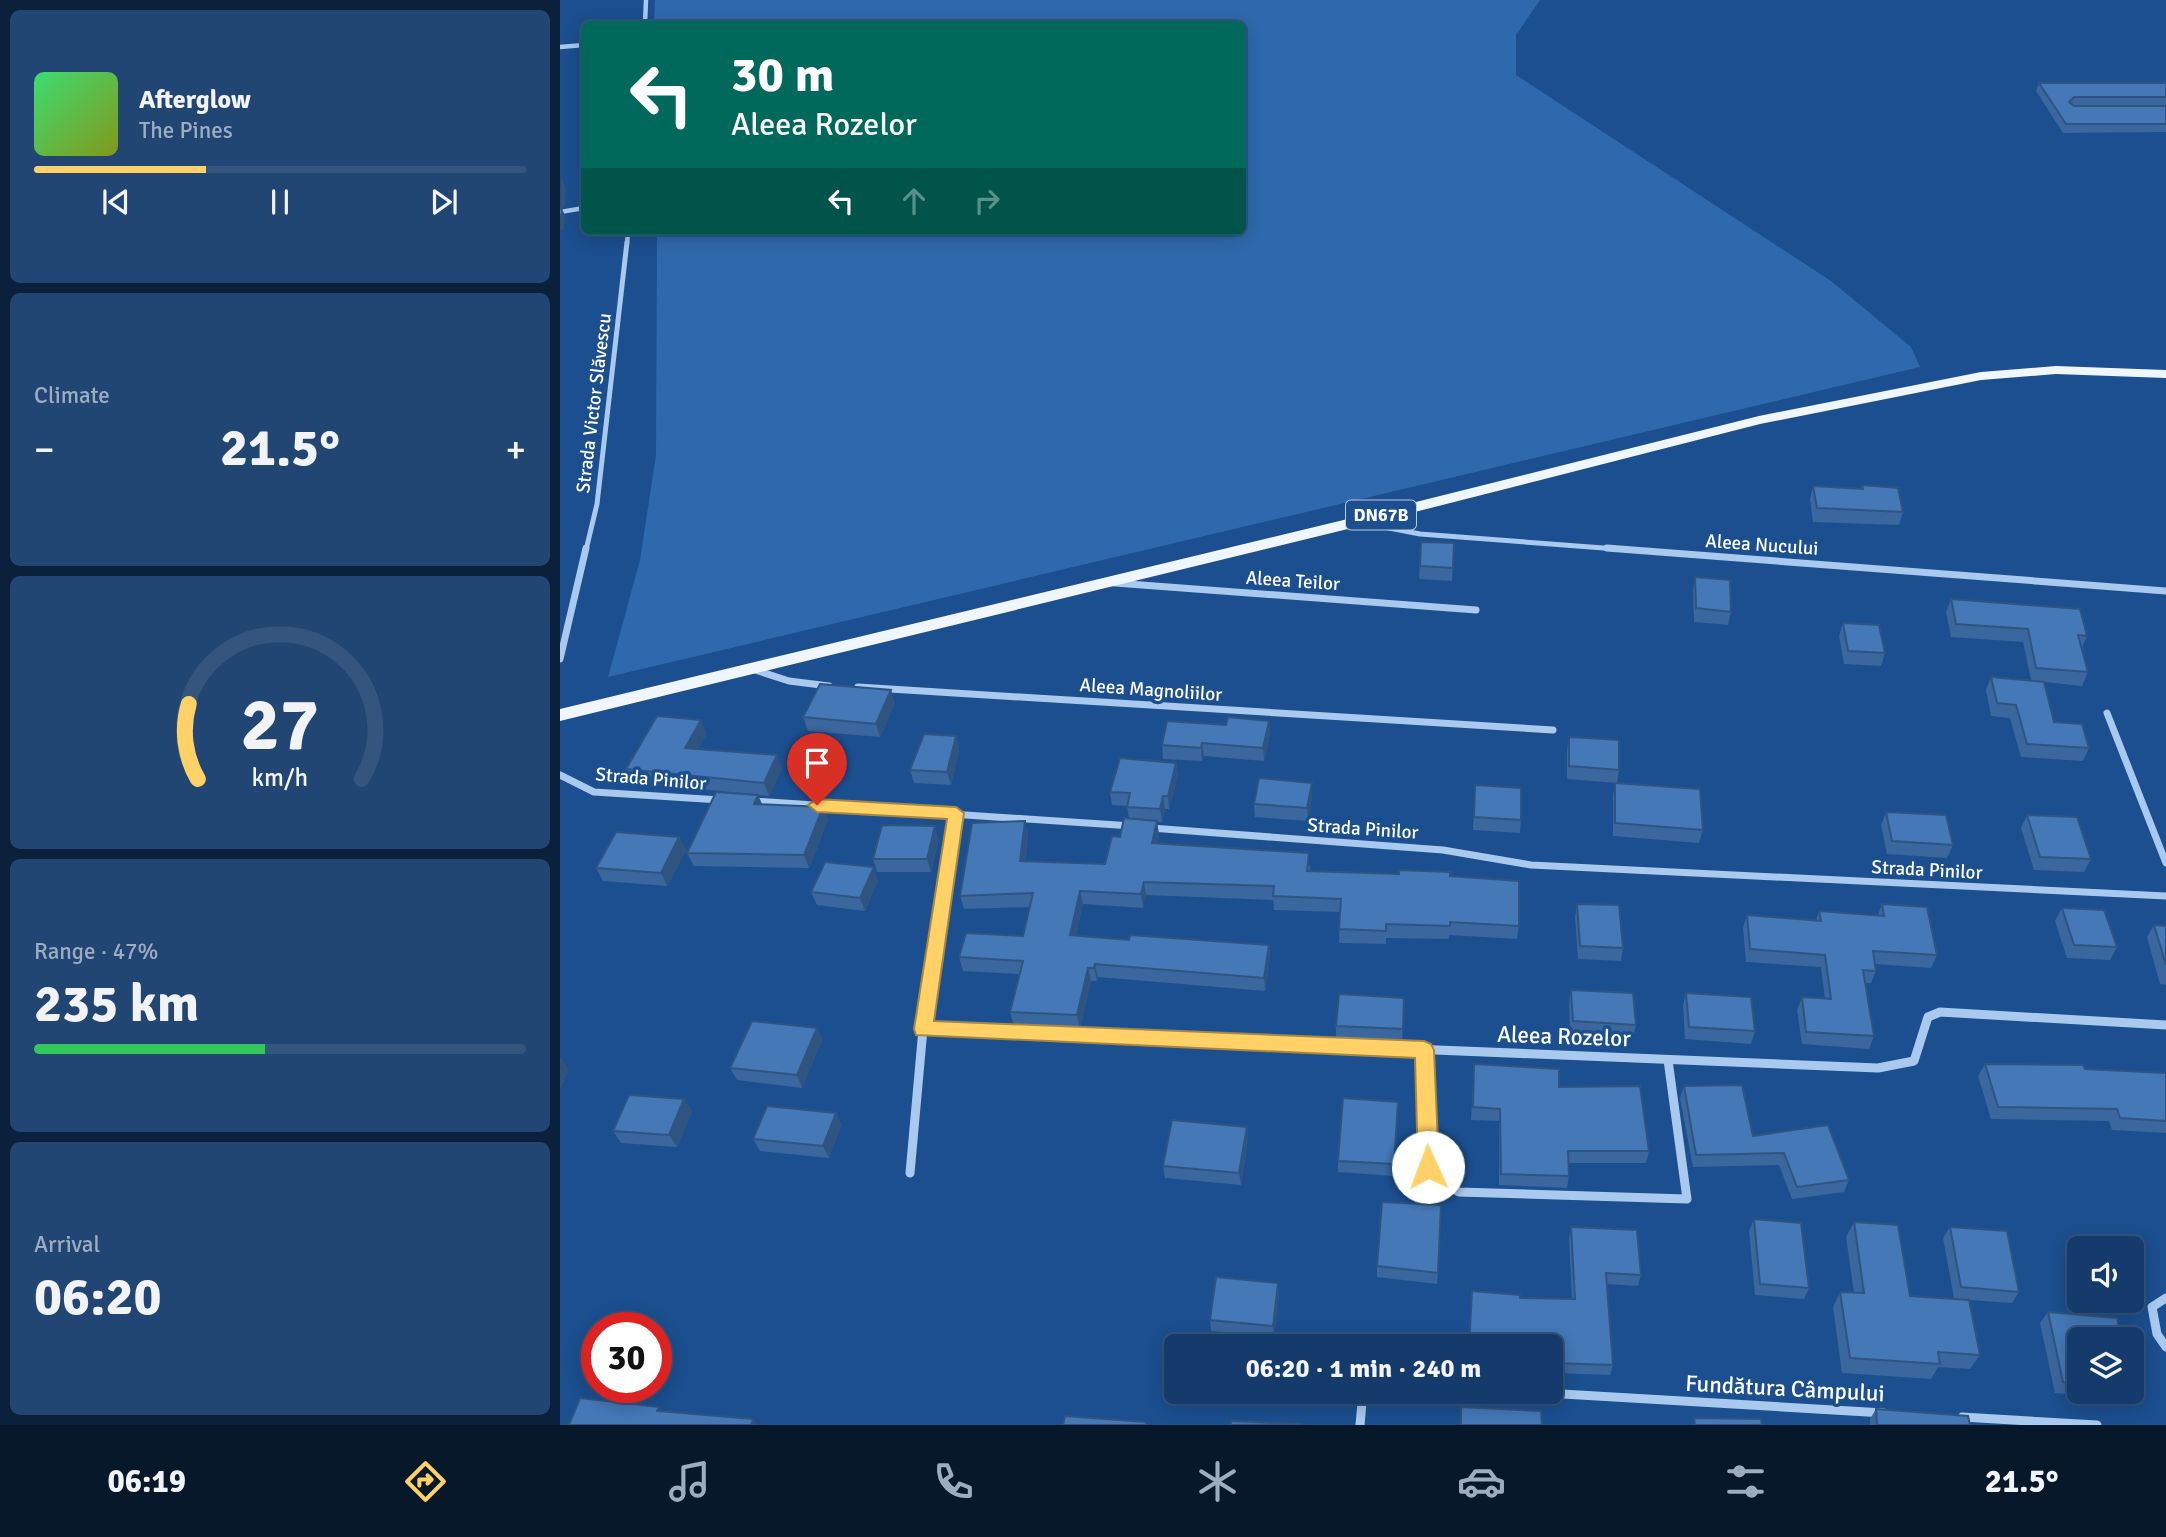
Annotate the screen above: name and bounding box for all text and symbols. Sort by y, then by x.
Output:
text: 30 m [731,45,834,105]
icon: left [616,49,707,140]
text: Afterglow [139,84,251,116]
text: Aleea Rozelor [731,105,917,144]
text: The Pines [139,116,233,145]
icon: left [822,182,860,220]
icon: ahead [895,182,933,220]
icon: right [968,182,1006,220]
icon: previous [97,183,135,221]
icon: pause [261,183,299,221]
icon: next [425,183,463,221]
street label: Strada Victor Slăvescu [571,312,617,494]
text: Climate [34,381,110,410]
text: 21.5° [220,416,340,480]
text: − [34,426,55,473]
text: + [505,426,526,473]
road number: DN67B [1346,500,1416,530]
street label: Aleea Nucului [1705,529,1819,561]
street label: Aleea Teilor [1245,566,1341,596]
street label: Aleea Magnoliilor [1079,673,1223,707]
text: 27 [241,681,319,770]
pin [787,733,847,805]
icon: arrive [798,744,836,782]
text: km/h [252,761,308,792]
street label: Strada Pinilor [594,762,707,796]
street label: Strada Pinilor [1307,813,1419,845]
street label: Strada Pinilor [1871,855,1983,885]
text: Range · 47% [34,937,158,966]
text: 235 km [34,972,199,1036]
street label: Aleea Rozelor [1497,1020,1632,1053]
position arrow [1391,1130,1465,1204]
text: Arrival [34,1230,100,1259]
map controls [2067,1236,2144,1404]
button: sound [2067,1236,2144,1313]
text: 06:20 [34,1265,162,1329]
speed limit sign: 30 [581,1312,672,1403]
button: layers [2067,1327,2144,1404]
text: 06:20 · 1 min · 240 m [1246,1353,1481,1385]
street label: Fundătura Câmpului [1685,1369,1885,1408]
icon: directions [401,1457,450,1506]
icon: music [665,1457,714,1506]
icon: phone [929,1457,978,1506]
icon: climate [1193,1457,1242,1506]
icon: car [1457,1457,1506,1506]
icon: filters [1721,1457,1770,1506]
text: 06:19 [107,1462,186,1501]
text: 21.5° [1985,1462,2059,1501]

